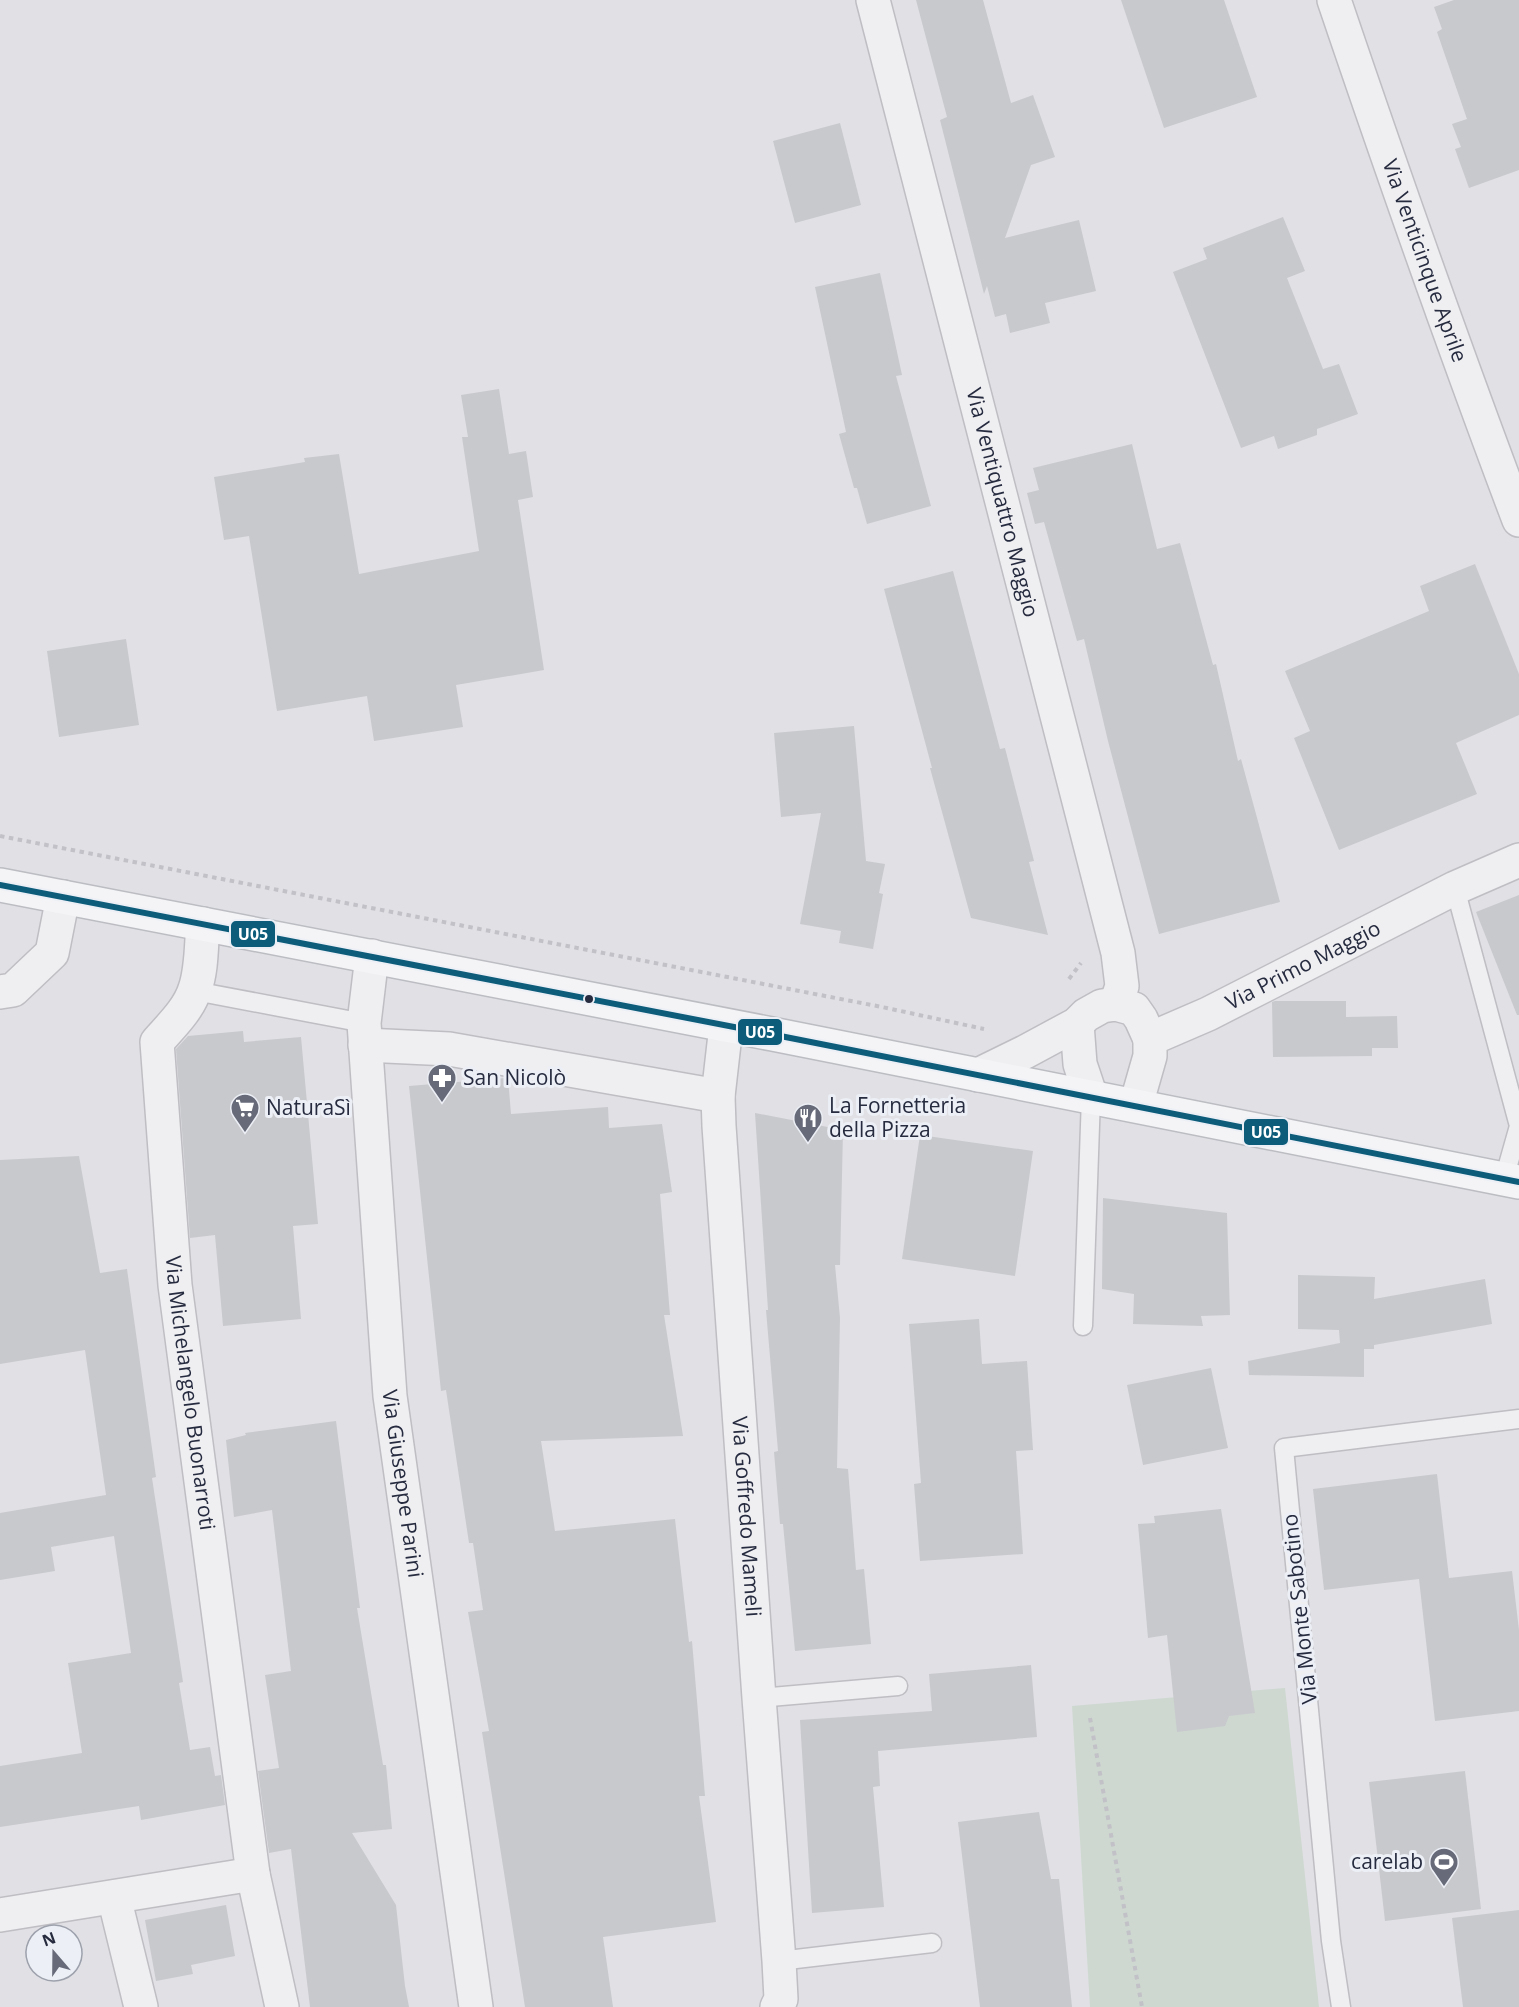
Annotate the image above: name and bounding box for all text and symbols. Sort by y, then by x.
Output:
street label: Via Venticinque Aprile [1377,155,1474,366]
street label: Via Ventiquattro Maggio [960,385,1046,620]
street label: Via Primo Maggio [1220,913,1385,1016]
line badge: U05 [230,920,276,948]
text: U05 [238,923,268,945]
unlabelled marker [583,993,595,1005]
line badge: U05 [737,1018,783,1046]
text: U05 [745,1021,775,1043]
pharmacy icon: San Nicolò [426,1062,458,1104]
place label: San Nicolò [463,1063,566,1091]
place label: La Fornetteria della Pizza [829,1091,966,1143]
supermarket icon: NaturaSì [229,1092,261,1134]
place label: NaturaSì [266,1093,351,1121]
restaurant icon: La Fornetteria della Pizza [792,1102,824,1144]
line badge: U05 [1243,1118,1289,1146]
text: U05 [1251,1121,1281,1143]
street label: Via Michelangelo Buonarroti [160,1255,222,1532]
street label: Via Giuseppe Parini [376,1388,430,1579]
street label: Via Goffredo Mameli [726,1415,768,1618]
street label: Via Monte Sabotino [1275,1513,1323,1706]
sports icon: carelab [1428,1846,1460,1888]
place label: carelab [1351,1847,1423,1875]
north arrow [24,1923,84,1983]
text: N [39,1926,59,1951]

